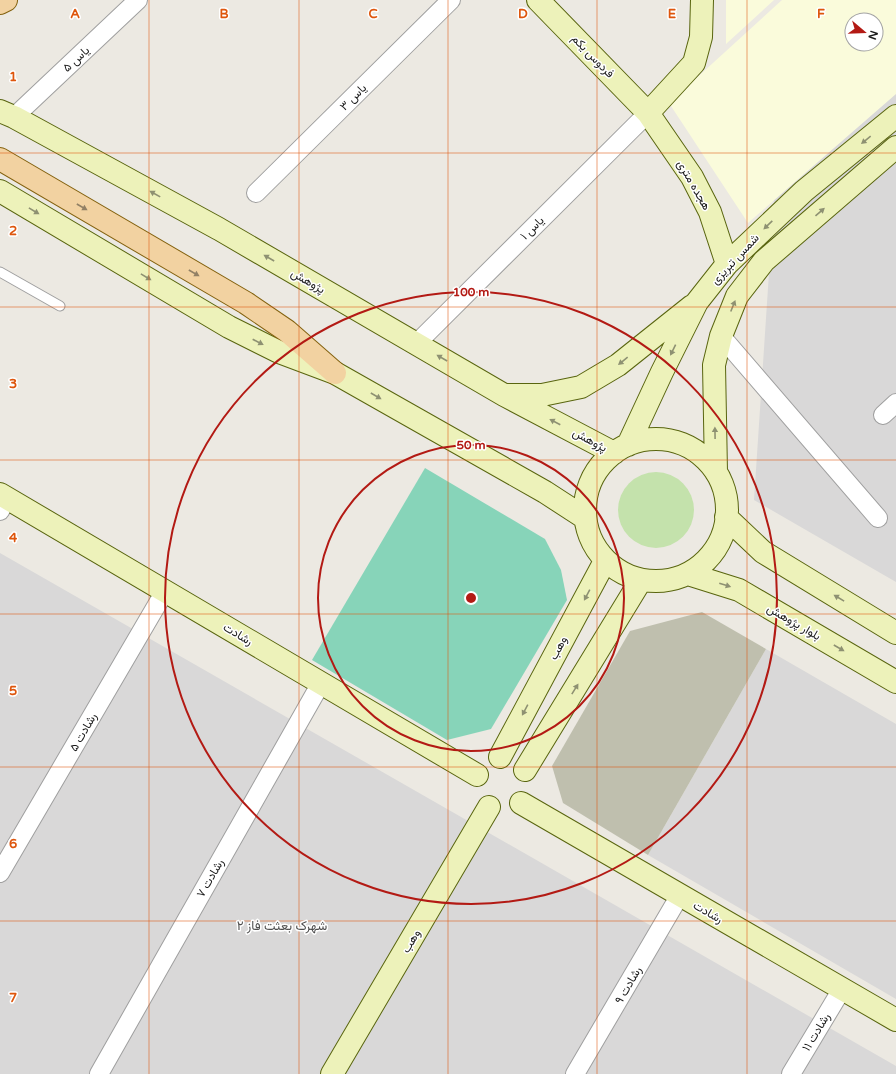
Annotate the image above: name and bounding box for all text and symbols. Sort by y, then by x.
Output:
text: A [70,6,80,22]
text: B [219,6,229,22]
text: C [368,6,378,22]
text: D [518,6,528,22]
text: E [668,6,676,22]
text: F [817,6,825,22]
north arrow [844,12,884,52]
text: N [865,29,881,41]
street label: فردوس یکم [568,31,617,81]
street label: یاس ۵ [60,43,93,76]
text: 1 [9,69,17,85]
street label: یاس ۳ [337,81,370,114]
one-way arrow [860,136,871,145]
street label: هجده متری [673,158,714,213]
one-way arrow [149,191,161,198]
one-way arrow [77,203,87,211]
one-way arrow [28,208,40,215]
one-way arrow [815,208,826,217]
street label: یاس ۱ [517,213,548,243]
one-way arrow [763,220,773,230]
text: 2 [9,223,17,239]
street label: شمس تبریزی [708,231,763,288]
one-way arrow [263,254,275,261]
street label: پژوهش [288,266,328,297]
one-way arrow [188,269,200,276]
one-way arrow [140,274,152,281]
text: 100 m [453,285,489,299]
one-way arrow [730,300,736,312]
one-way arrow [253,338,264,345]
one-way arrow [670,344,676,356]
one-way arrow [436,355,447,362]
one-way arrow [618,357,629,366]
text: 3 [9,376,17,392]
one-way arrow [370,393,382,400]
one-way arrow [549,418,561,425]
street label: پژوهش [570,425,610,456]
one-way arrow [712,426,718,439]
text: 50 m [456,438,486,452]
text: 4 [9,530,18,546]
one-way arrow [719,583,731,589]
one-way arrow [583,589,590,601]
centre of rings [464,591,478,605]
one-way arrow [833,595,845,602]
street label: بلوار پژوهش [764,601,823,644]
street label: رشادت [220,620,255,649]
street label: وهب [546,634,571,663]
one-way arrow [833,645,844,652]
text: 5 [9,683,17,699]
one-way arrow [571,683,578,695]
one-way arrow [522,704,528,715]
street label: رشادت ۵ [66,710,100,754]
text: 6 [9,836,17,852]
street label: رشادت ۷ [193,856,227,900]
street label: رشادت [690,898,725,927]
district label: شهرک بعثت فاز ۲ [237,918,327,934]
street label: وهب [399,927,424,956]
street label: رشادت ۹ [612,964,645,1007]
text: 7 [9,990,17,1006]
street label: رشادت ۱۱ [799,1010,834,1054]

